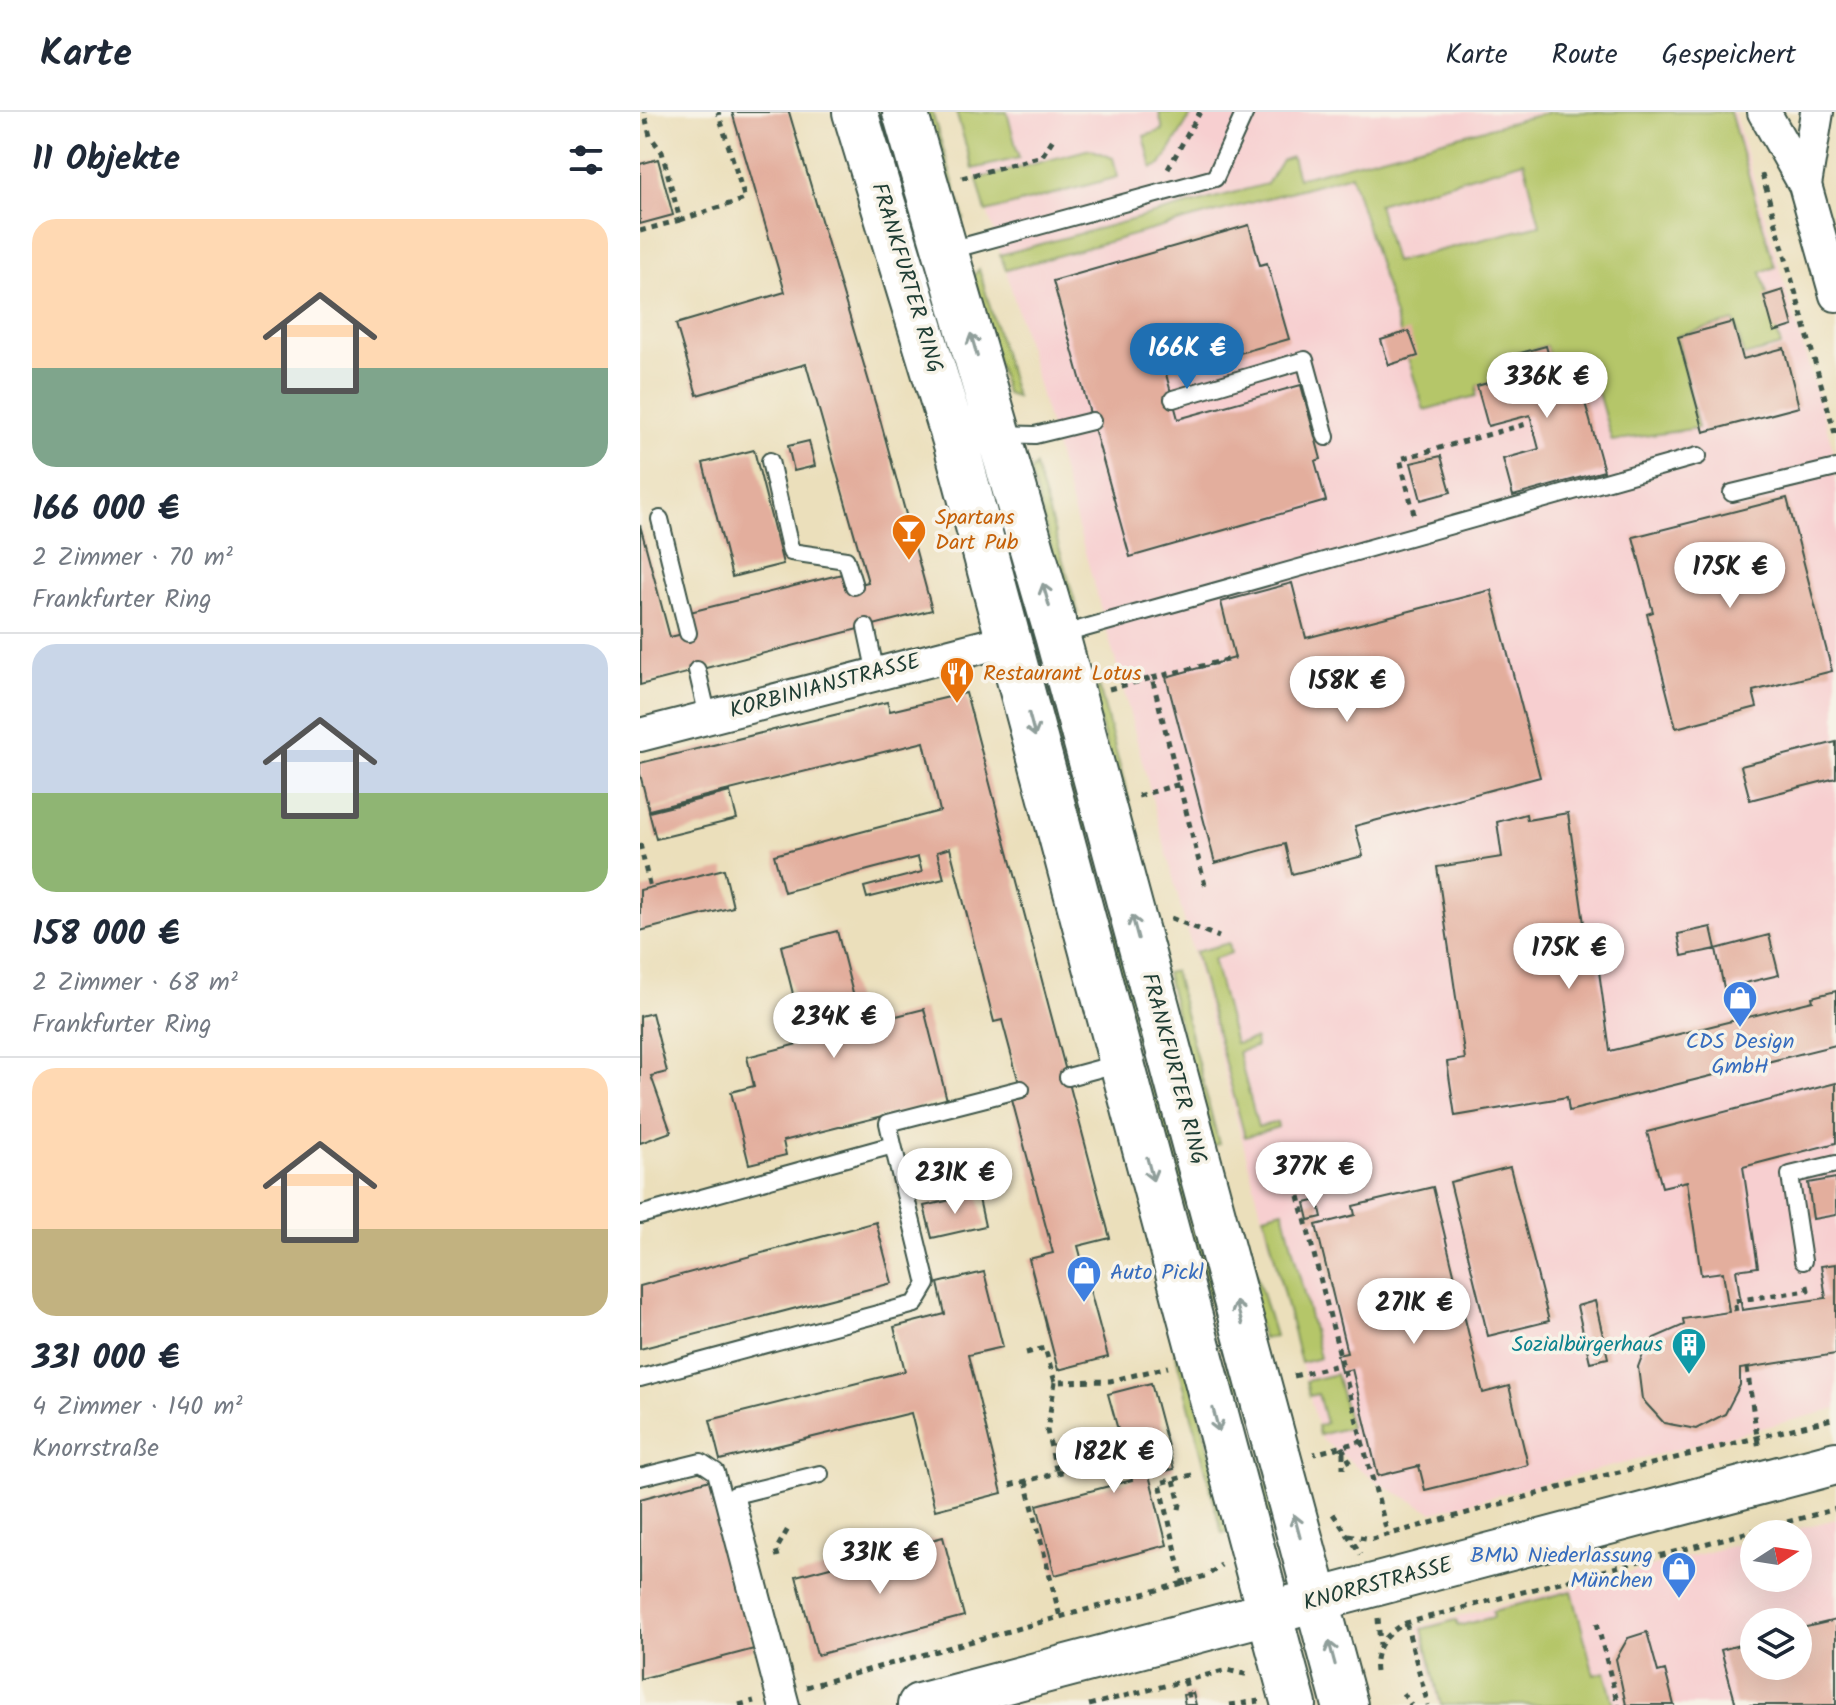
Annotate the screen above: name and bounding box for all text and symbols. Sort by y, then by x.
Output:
text: Karte [40,25,132,85]
text: Karte [1445,33,1508,78]
text: Route [1552,33,1618,78]
text: Gespeichert [1662,33,1796,78]
text: 11 Objekte [32,133,180,187]
icon: filters [564,138,608,182]
street label: FRANKFURTER RING [860,178,952,378]
icon: home [248,271,392,415]
pin: 166K € [1122,323,1252,391]
text: 166K € [1148,328,1226,370]
one-way arrow [966,332,981,358]
pin: 336K € [1482,352,1612,420]
text: 336K € [1505,357,1589,399]
text: 166 000 € [32,483,179,537]
place label: Spartans Dart Pub [935,501,1019,561]
bar icon: Spartans Dart Pub [890,512,928,562]
text: 2 Zimmer · 70 m² [32,537,233,579]
pin: 175K € [1665,542,1795,610]
text: 175K € [1692,547,1768,589]
text: Frankfurter Ring [32,579,212,621]
one-way arrow [1038,582,1053,608]
street label: KORBINIANSTRASSE [726,644,925,729]
restaurant icon: Restaurant Lotus [938,655,976,705]
pin: 158K € [1282,656,1412,724]
place label: Restaurant Lotus [983,657,1142,692]
text: 158K € [1308,661,1386,703]
icon: home [248,696,392,840]
one-way arrow [1025,712,1040,737]
text: 158 000 € [32,908,180,962]
one-way arrow [1127,914,1142,940]
pin: 175K € [1504,923,1634,991]
text: 175K € [1531,928,1607,970]
text: 2 Zimmer · 68 m² [32,962,238,1004]
street label: FRANKFURTER RING [1131,969,1215,1169]
shop icon: CDS Design GmbH [1721,979,1759,1029]
pin: 234K € [769,992,899,1060]
text: 234K € [791,997,877,1039]
text: Frankfurter Ring [32,1004,212,1046]
place label: CDS Design GmbH [1686,1025,1794,1085]
icon: home [248,1120,392,1264]
pin: 377K € [1249,1142,1379,1210]
text: 377K € [1274,1147,1354,1189]
pin: 231K € [890,1148,1020,1216]
text: 231K € [915,1153,995,1195]
one-way arrow [1143,1155,1158,1181]
shop icon: Auto Pickl [1065,1254,1103,1304]
place label: Auto Pickl [1110,1256,1205,1291]
pin: 271K € [1349,1278,1479,1346]
text: 271K € [1375,1283,1453,1325]
one-way arrow [1231,1301,1246,1327]
building icon: Sozialbürgerhaus [1670,1326,1708,1376]
place label: Sozialbürgerhaus [1512,1328,1664,1363]
text: 331 000 € [32,1332,180,1386]
text: 4 Zimmer · 140 m² [32,1386,242,1428]
one-way arrow [1209,1406,1224,1432]
pin: 182K € [1049,1427,1179,1495]
text: Knorrstraße [32,1428,159,1470]
text: 182K € [1074,1432,1154,1474]
one-way arrow [1288,1514,1303,1540]
north arrow [1740,1520,1812,1592]
map controls [1740,1520,1812,1680]
pin: 331K € [815,1528,945,1596]
text: 331K € [841,1533,919,1575]
place label: BMW Niederlassung München [1470,1539,1653,1599]
street label: KNORRSTRASSE [1300,1548,1458,1622]
shop icon: BMW Niederlassung München [1660,1550,1698,1600]
button: layers [1740,1608,1812,1680]
one-way arrow [1324,1641,1339,1666]

